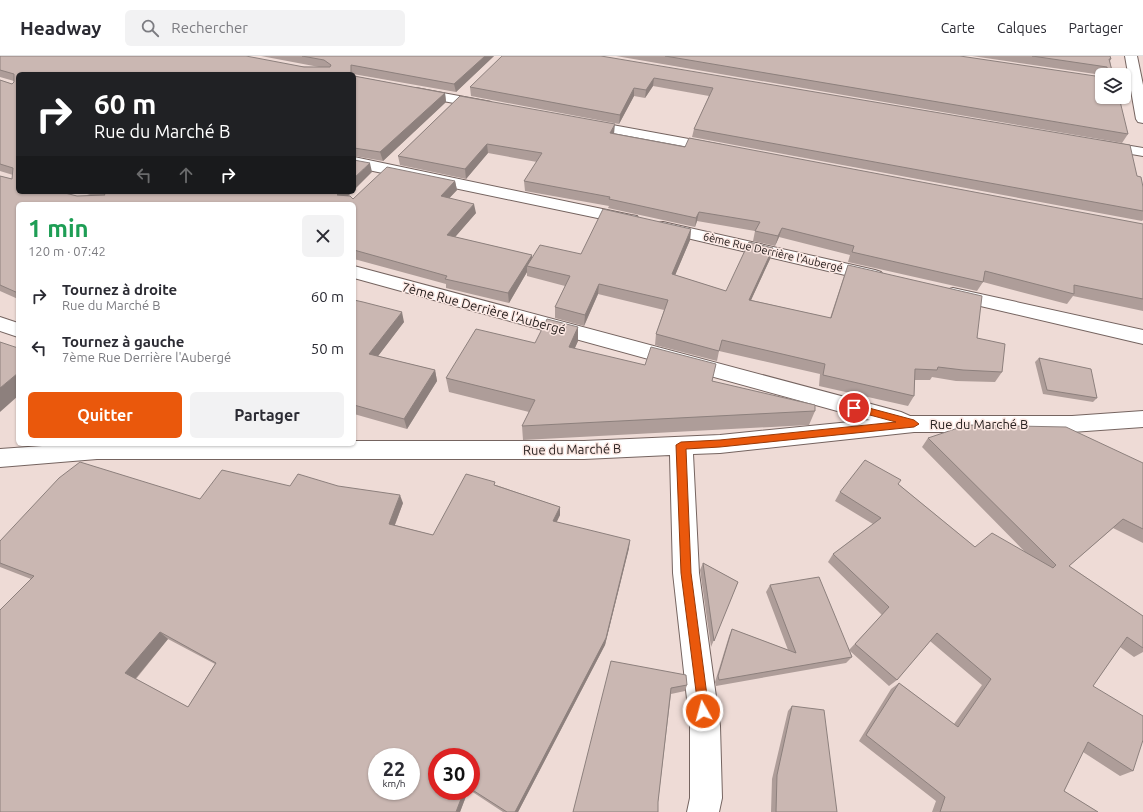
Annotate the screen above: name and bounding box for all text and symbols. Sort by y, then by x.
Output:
search box [125,10,405,46]
text: Headway [20,17,101,39]
icon: search [139,17,161,39]
text: Rechercher [171,19,248,36]
text: Carte [941,20,975,36]
text: Calques [997,20,1046,36]
text: Partager [1068,20,1123,36]
map controls [1095,68,1131,104]
button: layers [1095,68,1131,104]
icon: right [28,88,80,140]
text: 60 m [94,88,156,119]
text: Rue du Marché B [94,121,230,141]
icon: left [133,164,155,186]
icon: ahead [175,164,197,186]
icon: right [217,164,239,186]
text: 1 min [28,215,89,242]
button: close [302,215,344,257]
street label: 6ème Rue Derrière l'Aubergé [702,230,844,274]
text: 120 m · 07:42 [28,244,106,258]
street label: 7ème Rue Derrière l'Aubergé [401,279,567,337]
text: Tournez à droite [62,281,177,298]
icon: right [28,285,50,307]
text: 60 m [311,288,344,305]
text: Rue du Marché B [62,298,160,312]
text: Tournez à gauche [62,333,185,350]
icon: left [28,337,50,359]
text: 50 m [311,340,344,357]
text: 7ème Rue Derrière l'Aubergé [62,350,231,364]
pin [837,391,871,425]
button: Quitter [28,392,182,438]
button: Partager [190,392,344,438]
icon: arrive [843,397,865,419]
street label: Rue du Marché B [930,417,1028,431]
street label: Rue du Marché B [523,441,621,457]
position arrow [682,690,724,732]
speed limit sign: 30 [428,748,480,800]
text: 22 [383,757,405,780]
text: km/h [382,778,406,789]

